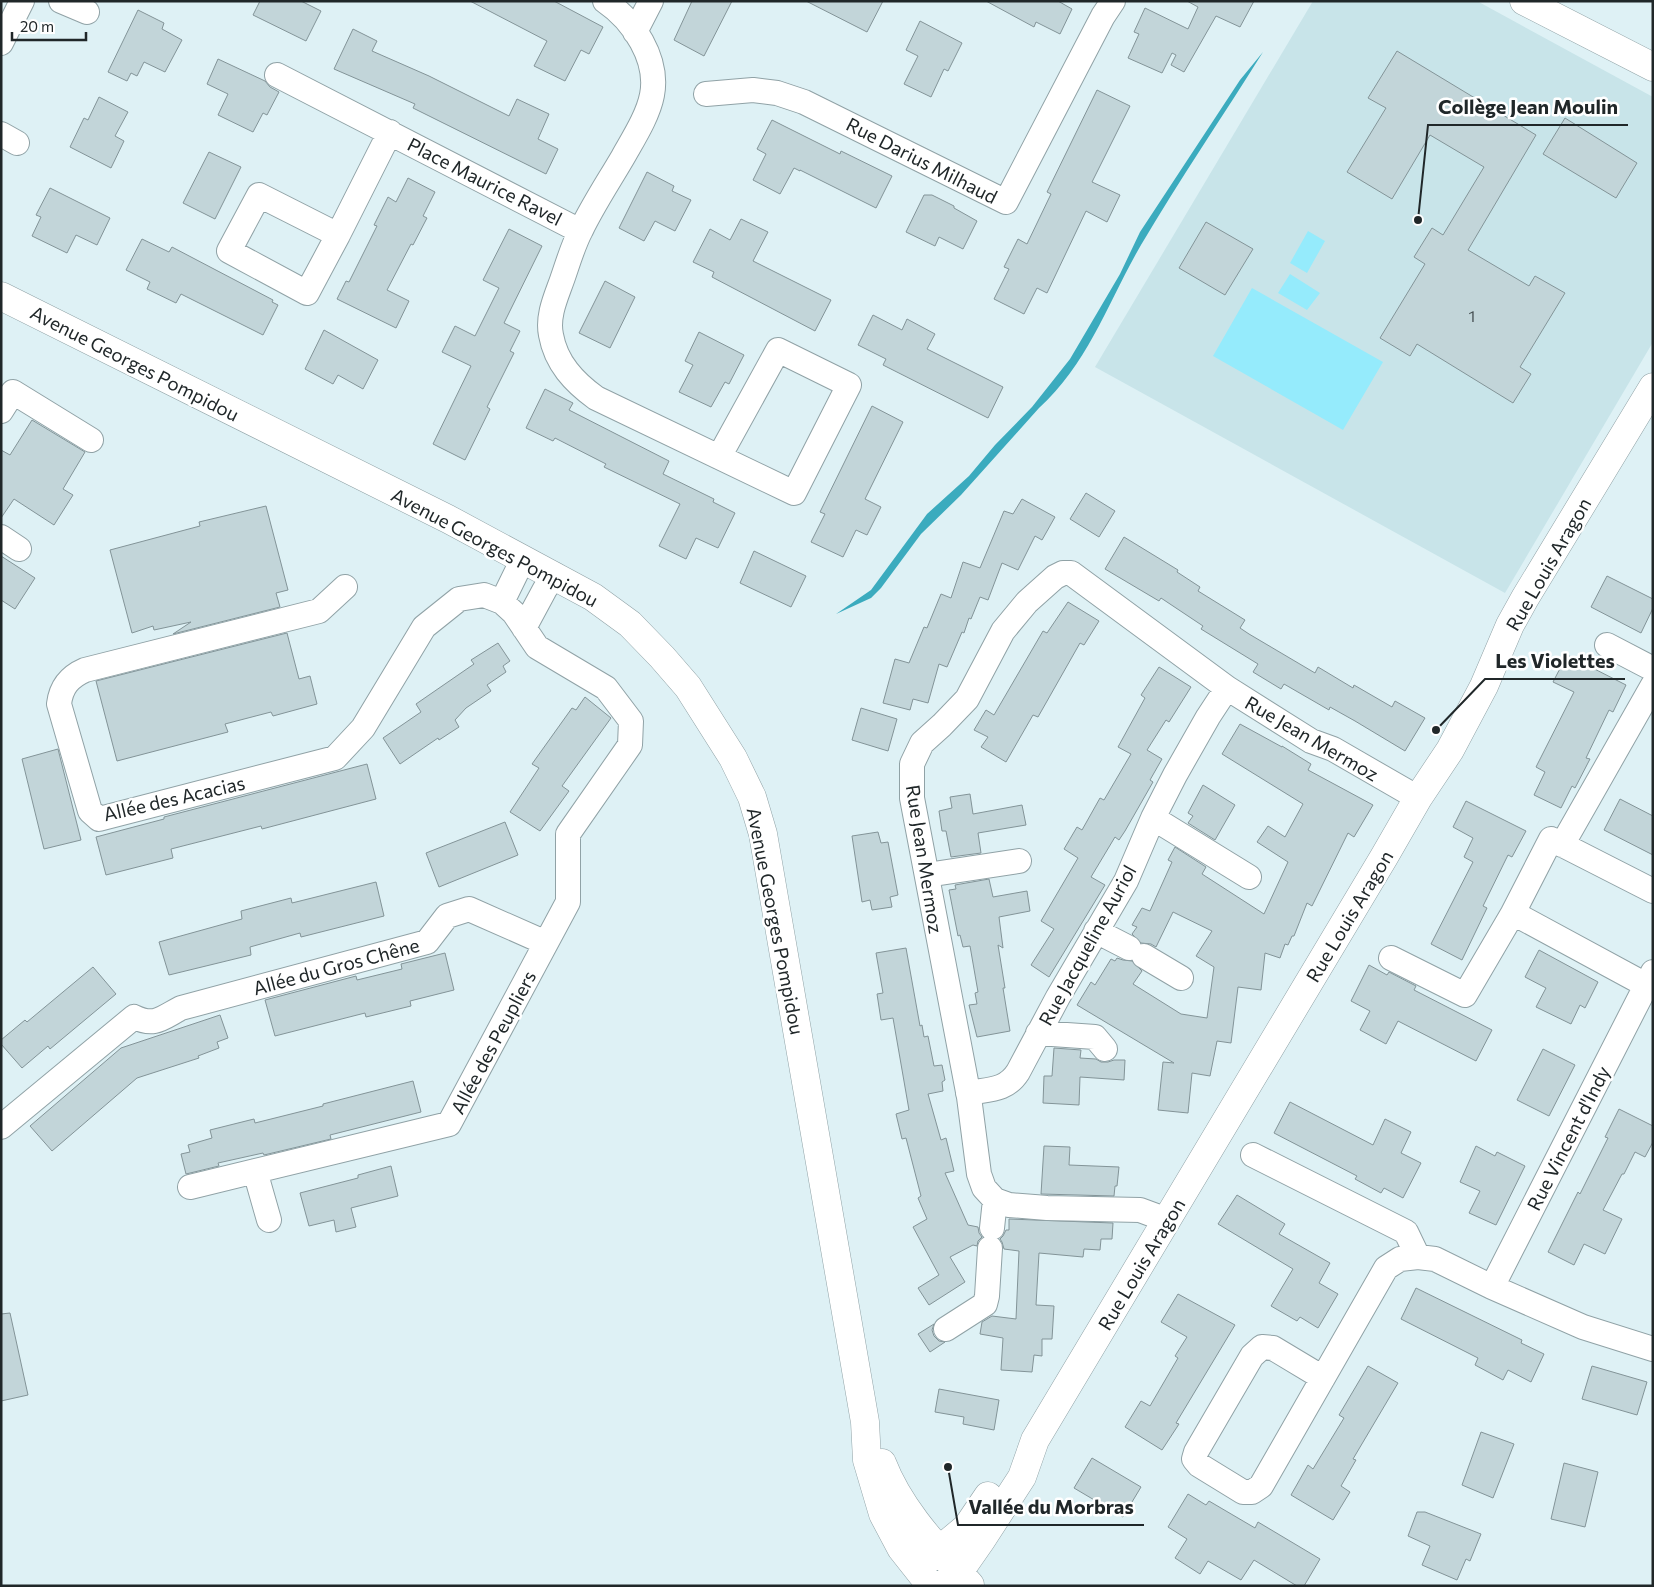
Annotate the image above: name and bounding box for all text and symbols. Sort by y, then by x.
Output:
scale bar [12,10,86,42]
text: 20 m [20,17,54,35]
callout: Collège Jean Moulin [1428,90,1628,125]
text: Collège Jean Moulin [1438,94,1618,118]
street label: Rue Darius Milhaud [843,112,1001,208]
street label: Place Maurice Ravel [404,132,566,230]
street label: Avenue Georges Pompidou [27,300,243,426]
house number: 1 [1469,306,1475,325]
street label: Avenue Georges Pompidou [388,483,602,611]
street label: Rue Louis Aragon [1501,493,1595,635]
callout: Les Violettes [1485,644,1625,679]
text: Les Violettes [1495,648,1615,672]
street label: Rue Jean Mermoz [1241,691,1383,785]
street label: Allée des Acacias [101,771,247,825]
street label: Rue Jean Mermoz [902,783,948,935]
street label: Avenue Georges Pompidou [743,805,809,1037]
street label: Rue Louis Aragon [1301,846,1397,986]
street label: Rue Jacqueline Auriol [1033,861,1141,1029]
street label: Allée du Gros Chêne [250,933,422,999]
street label: Allée des Peupliers [446,966,540,1118]
street label: Rue Vincent d'Indy [1522,1062,1614,1214]
street label: Rue Louis Aragon [1093,1194,1189,1334]
callout: Vallée du Morbras [958,1490,1144,1525]
text: Vallée du Morbras [968,1494,1134,1518]

